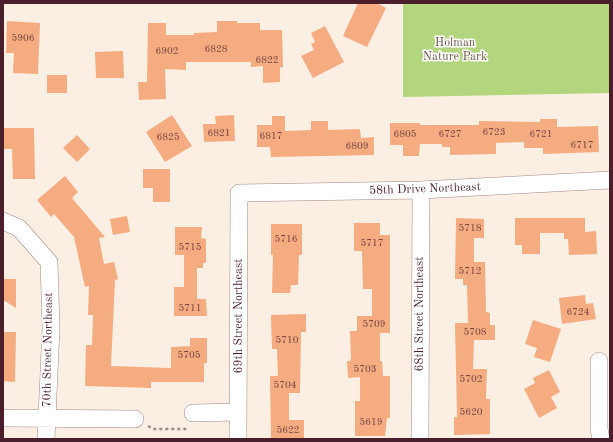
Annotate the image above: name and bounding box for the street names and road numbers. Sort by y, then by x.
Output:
street label: 58th Drive Northeast [369,180,481,198]
street label: 68th Street Northeast [413,257,427,371]
street label: 69th Street Northeast [232,259,246,373]
street label: 70th Street Northeast [40,292,56,408]

